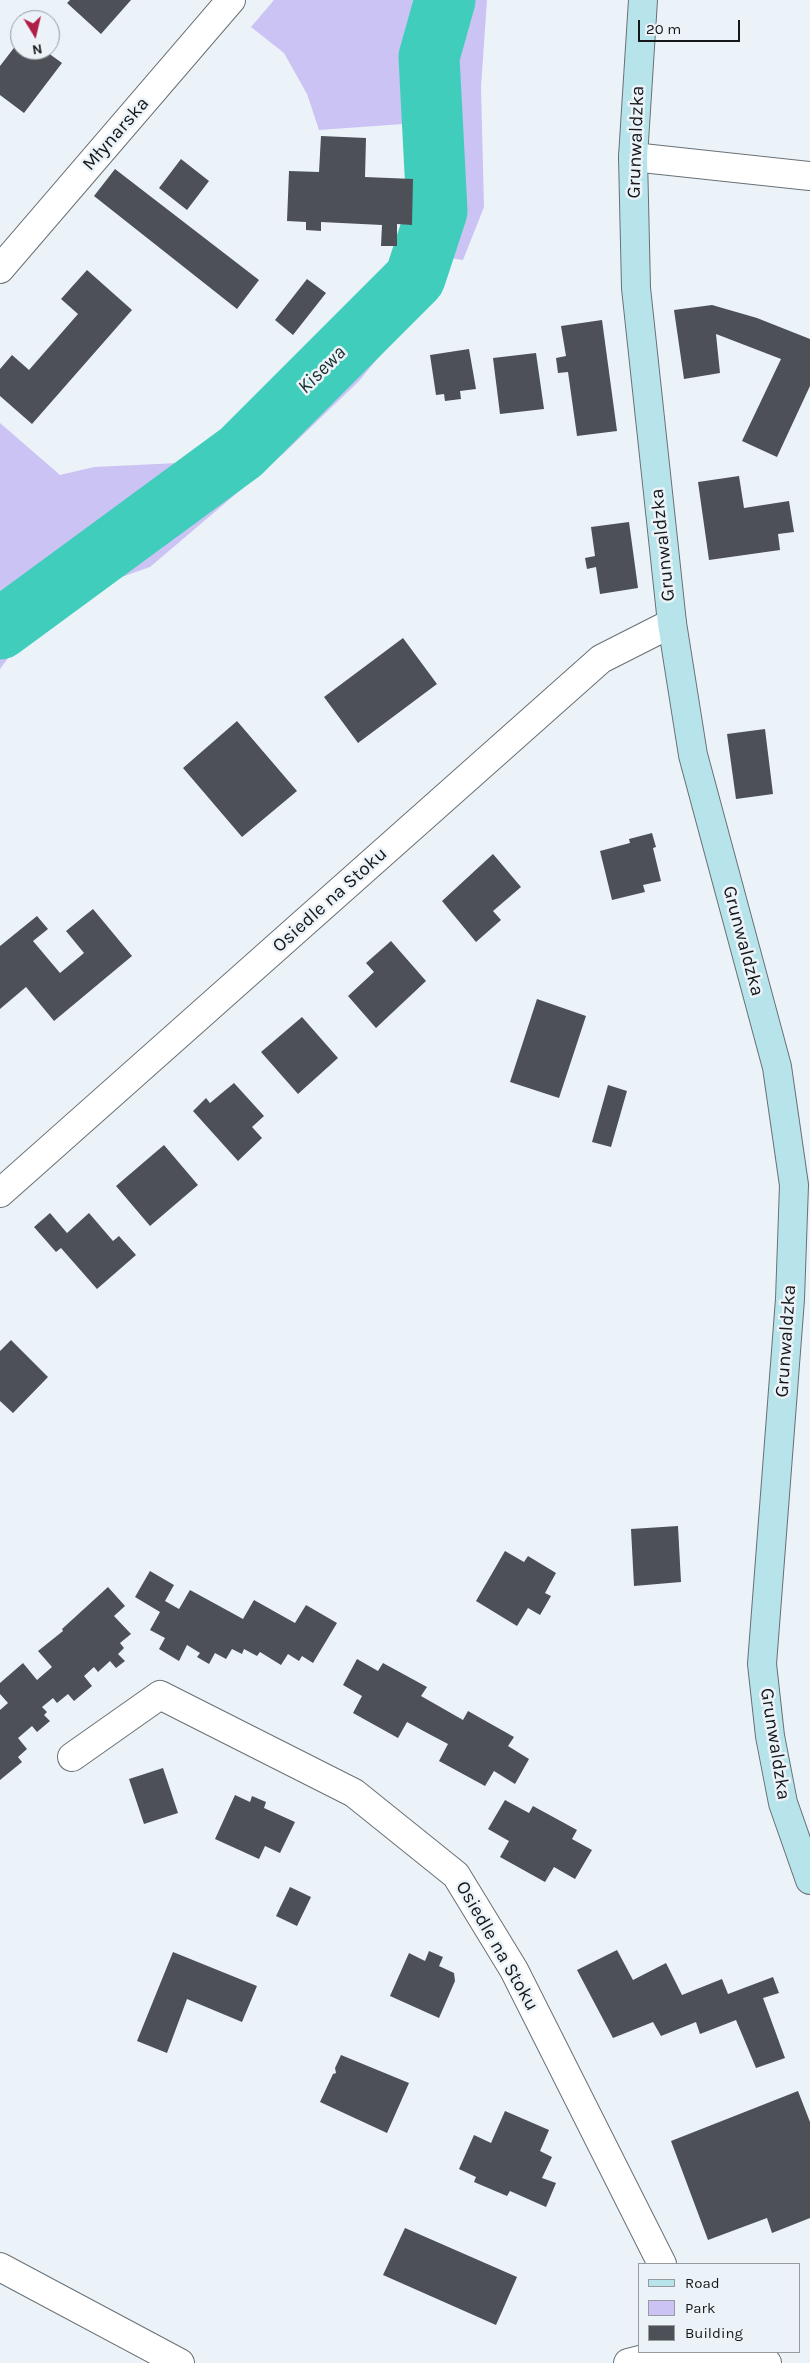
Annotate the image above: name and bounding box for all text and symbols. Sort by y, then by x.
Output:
north arrow [10,10,60,60]
scale bar [640,10,742,42]
text: 20 m [646,20,681,38]
text: N [31,40,44,59]
street label: Grunwaldzka [623,85,649,199]
street label: Młynarska [78,92,154,176]
water label: Kisewa [293,341,351,399]
street label: Grunwaldzka [646,488,680,602]
street label: Osiedle na Stoku [268,843,392,957]
street label: Grunwaldzka [717,883,769,999]
street label: Grunwaldzka [771,1284,801,1398]
street label: Grunwaldzka [755,1686,795,1802]
street label: Osiedle na Stoku [451,1877,543,2015]
legend [638,2263,800,2353]
text: Road [685,2274,720,2292]
text: Park [685,2299,715,2317]
text: Building [685,2324,743,2342]

